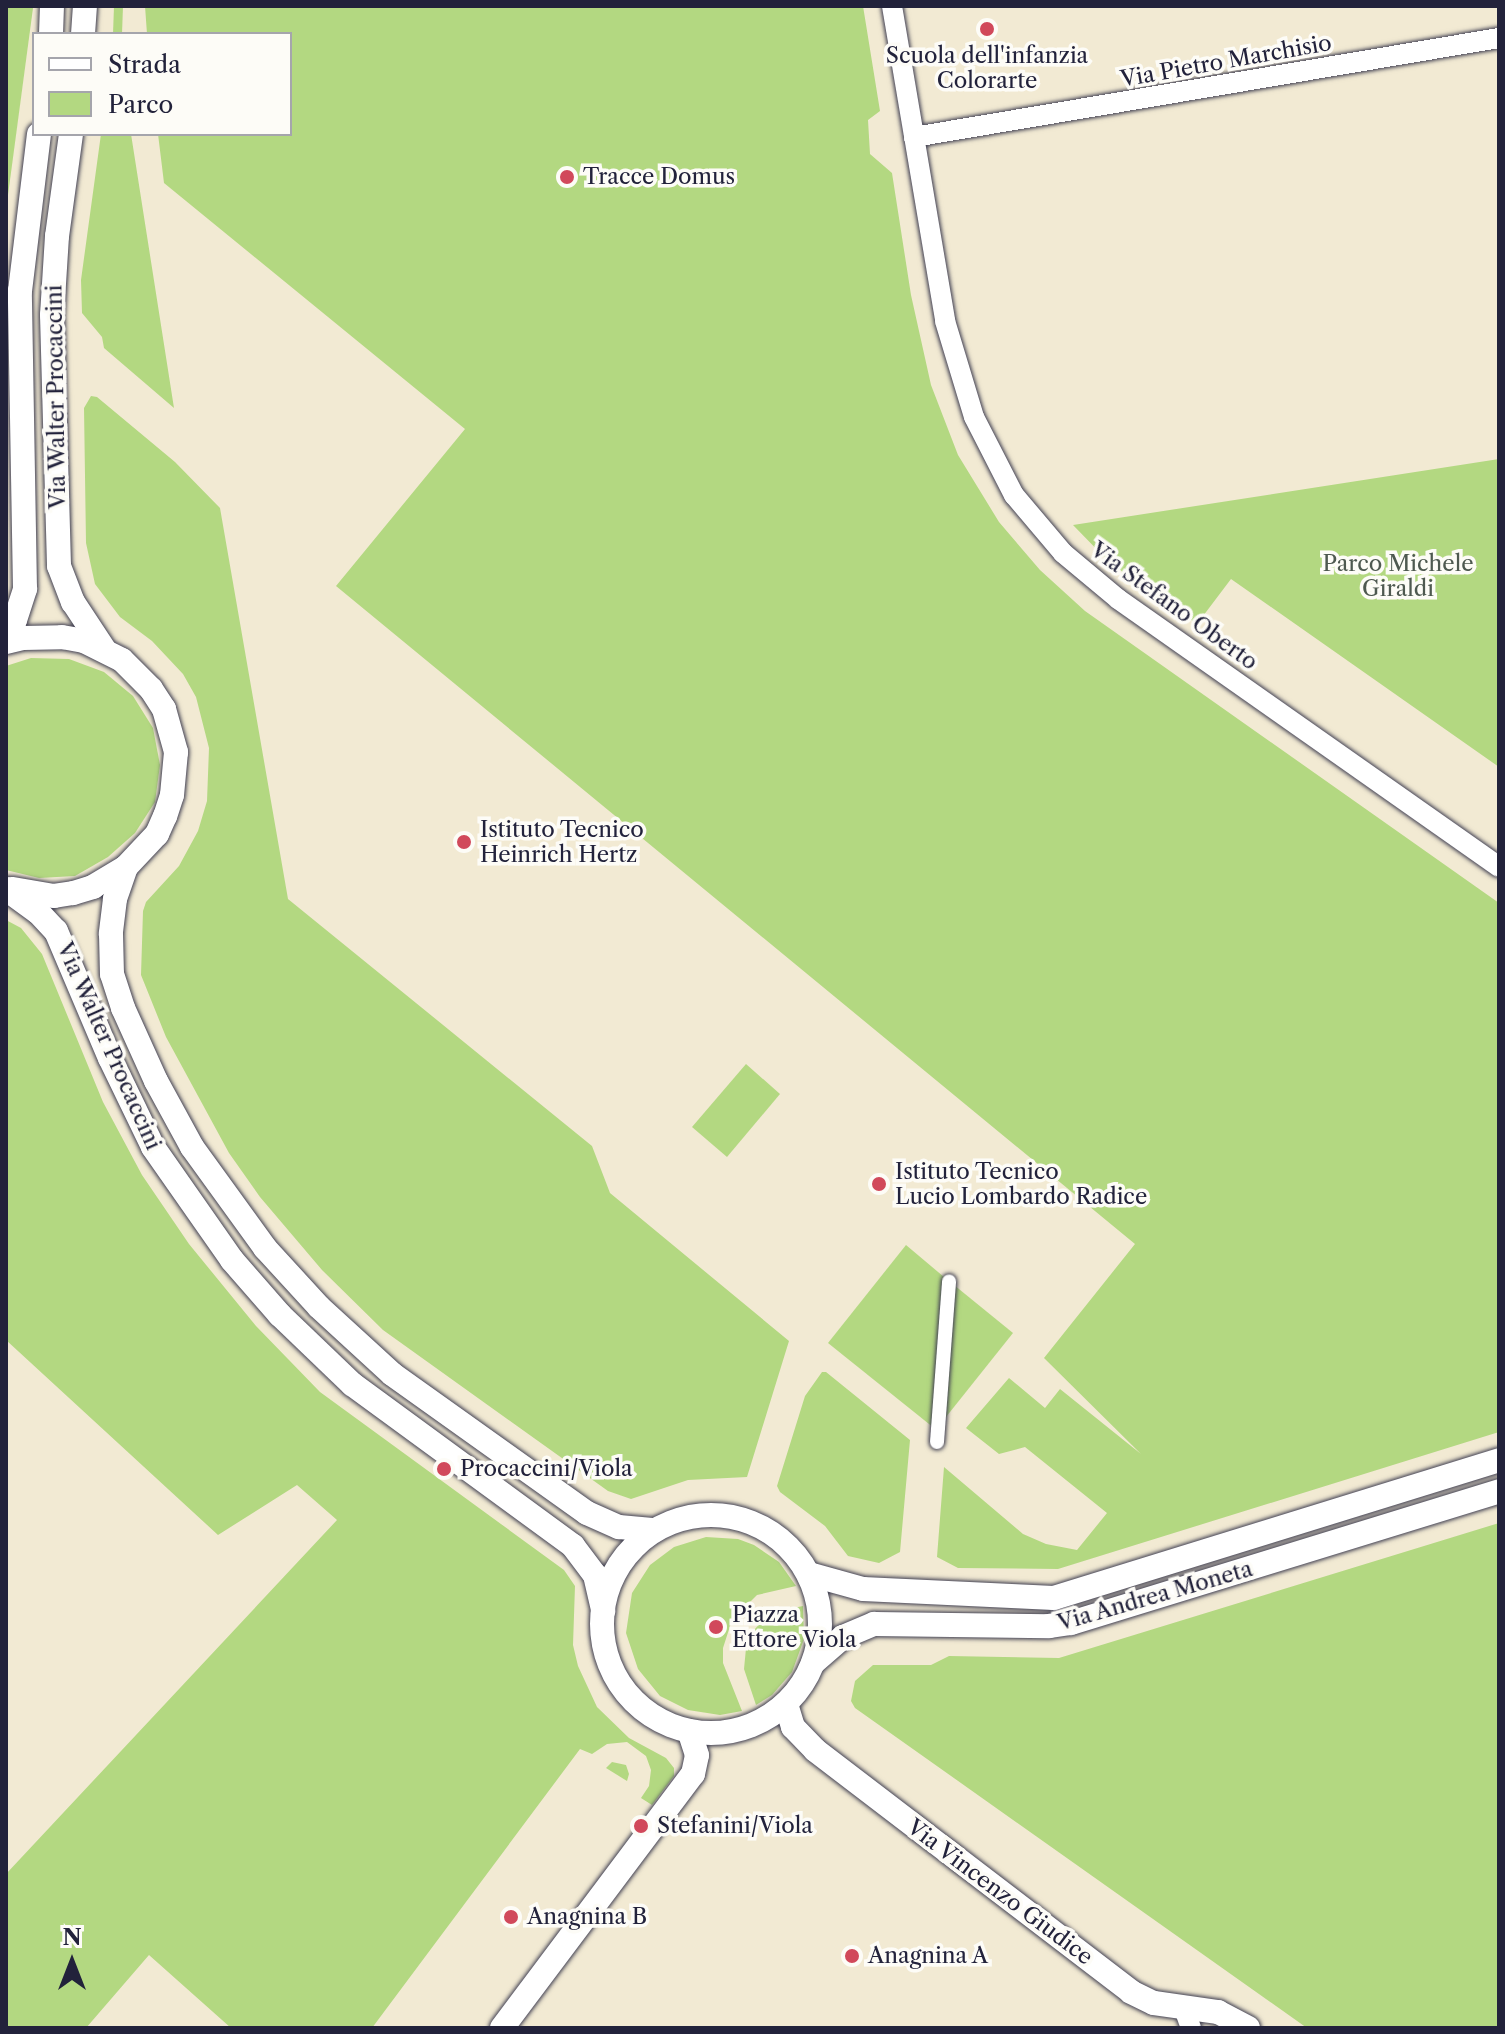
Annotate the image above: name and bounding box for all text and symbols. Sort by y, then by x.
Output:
marker: Scuola dell'infanzia Colorarte [978,20,996,38]
street label: Via Pietro Marchisio [1118,29,1334,93]
legend [32,32,292,136]
place label: Scuola dell'infanzia Colorarte [886,42,1088,94]
text: Strada [108,50,181,79]
text: Parco [108,90,173,119]
place label: Tracce Domus [583,164,735,190]
marker: Tracce Domus [558,168,576,186]
street label: Via Walter Procaccini [41,284,71,510]
street label: Via Stefano Oberto [1085,536,1263,676]
park label: Parco Michele Giraldi [1322,550,1474,602]
place label: Istituto Tecnico Heinrich Hertz [480,816,644,868]
marker: Istituto Tecnico Heinrich Hertz [455,833,473,851]
street label: Via Walter Procaccini [51,937,167,1155]
place label: Istituto Tecnico Lucio Lombardo Radice [895,1158,1147,1210]
marker: Istituto Tecnico Lucio Lombardo Radice [870,1175,888,1193]
place label: Procaccini/Viola [460,1456,633,1482]
marker: Procaccini/Viola [435,1460,453,1478]
street label: Via Andrea Moneta [1054,1555,1256,1637]
place label: Piazza Ettore Viola [732,1601,858,1652]
marker: Piazza Ettore Viola [707,1618,725,1636]
place label: Stefanini/Viola [657,1813,813,1839]
street label: Via Vincenzo Giudice [902,1813,1098,1971]
marker: Stefanini/Viola [632,1817,650,1835]
place label: Anagnina B [527,1904,647,1930]
marker: Anagnina B [502,1908,520,1926]
north arrow [32,1922,112,2002]
text: N [62,1924,82,1951]
place label: Anagnina A [868,1943,989,1969]
marker: Anagnina A [843,1947,861,1965]

